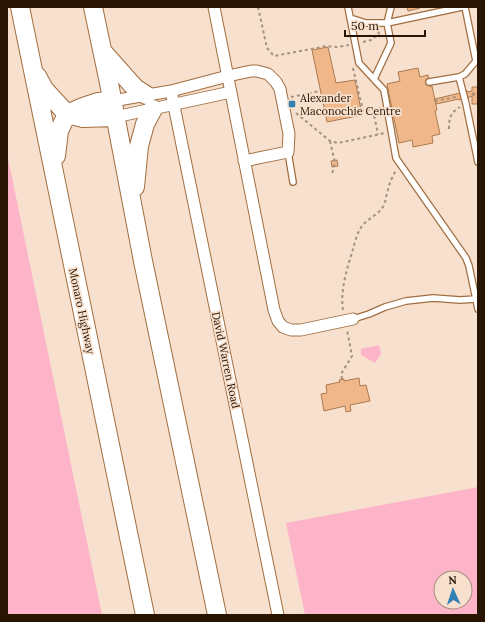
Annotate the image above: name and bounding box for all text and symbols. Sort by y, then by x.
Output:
scale bar [345,12,425,38]
text: 50 m [351,18,379,33]
place label: Alexander Maconochie Centre [299,91,401,118]
marker: Alexander Maconochie Centre [287,99,297,109]
street label: Monaro Highway [66,267,98,355]
street label: David Warren Road [209,310,243,410]
north arrow [433,570,473,610]
text: N [448,573,458,587]

